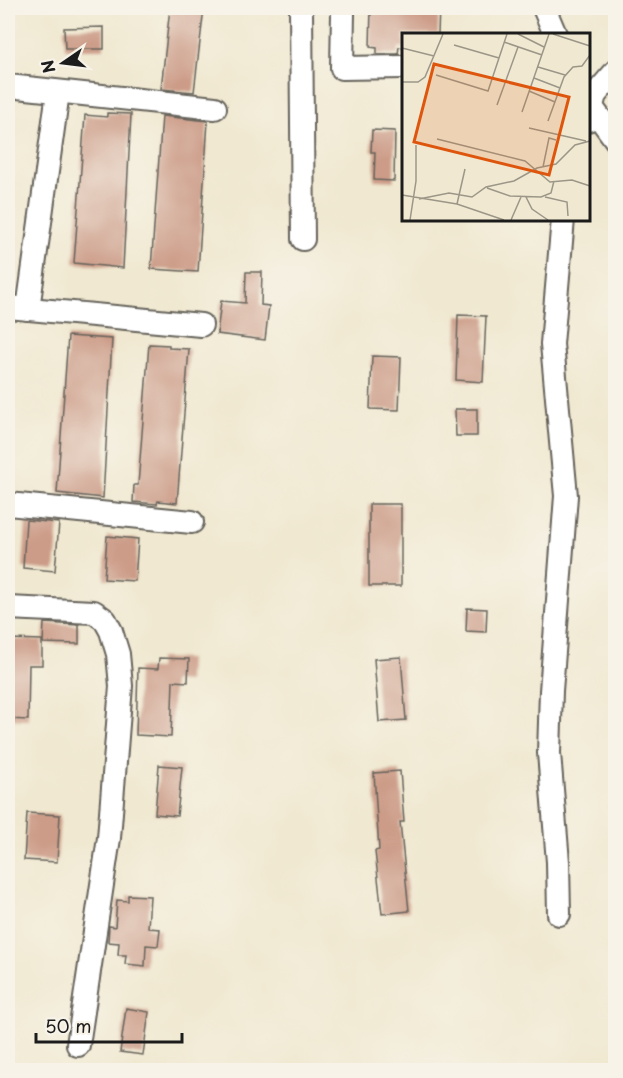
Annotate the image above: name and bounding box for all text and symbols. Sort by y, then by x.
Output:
north arrow [33,33,93,93]
inset map [402,33,590,220]
text: N [34,58,61,76]
scale bar [36,1006,182,1044]
text: 50 m [45,1012,92,1039]

